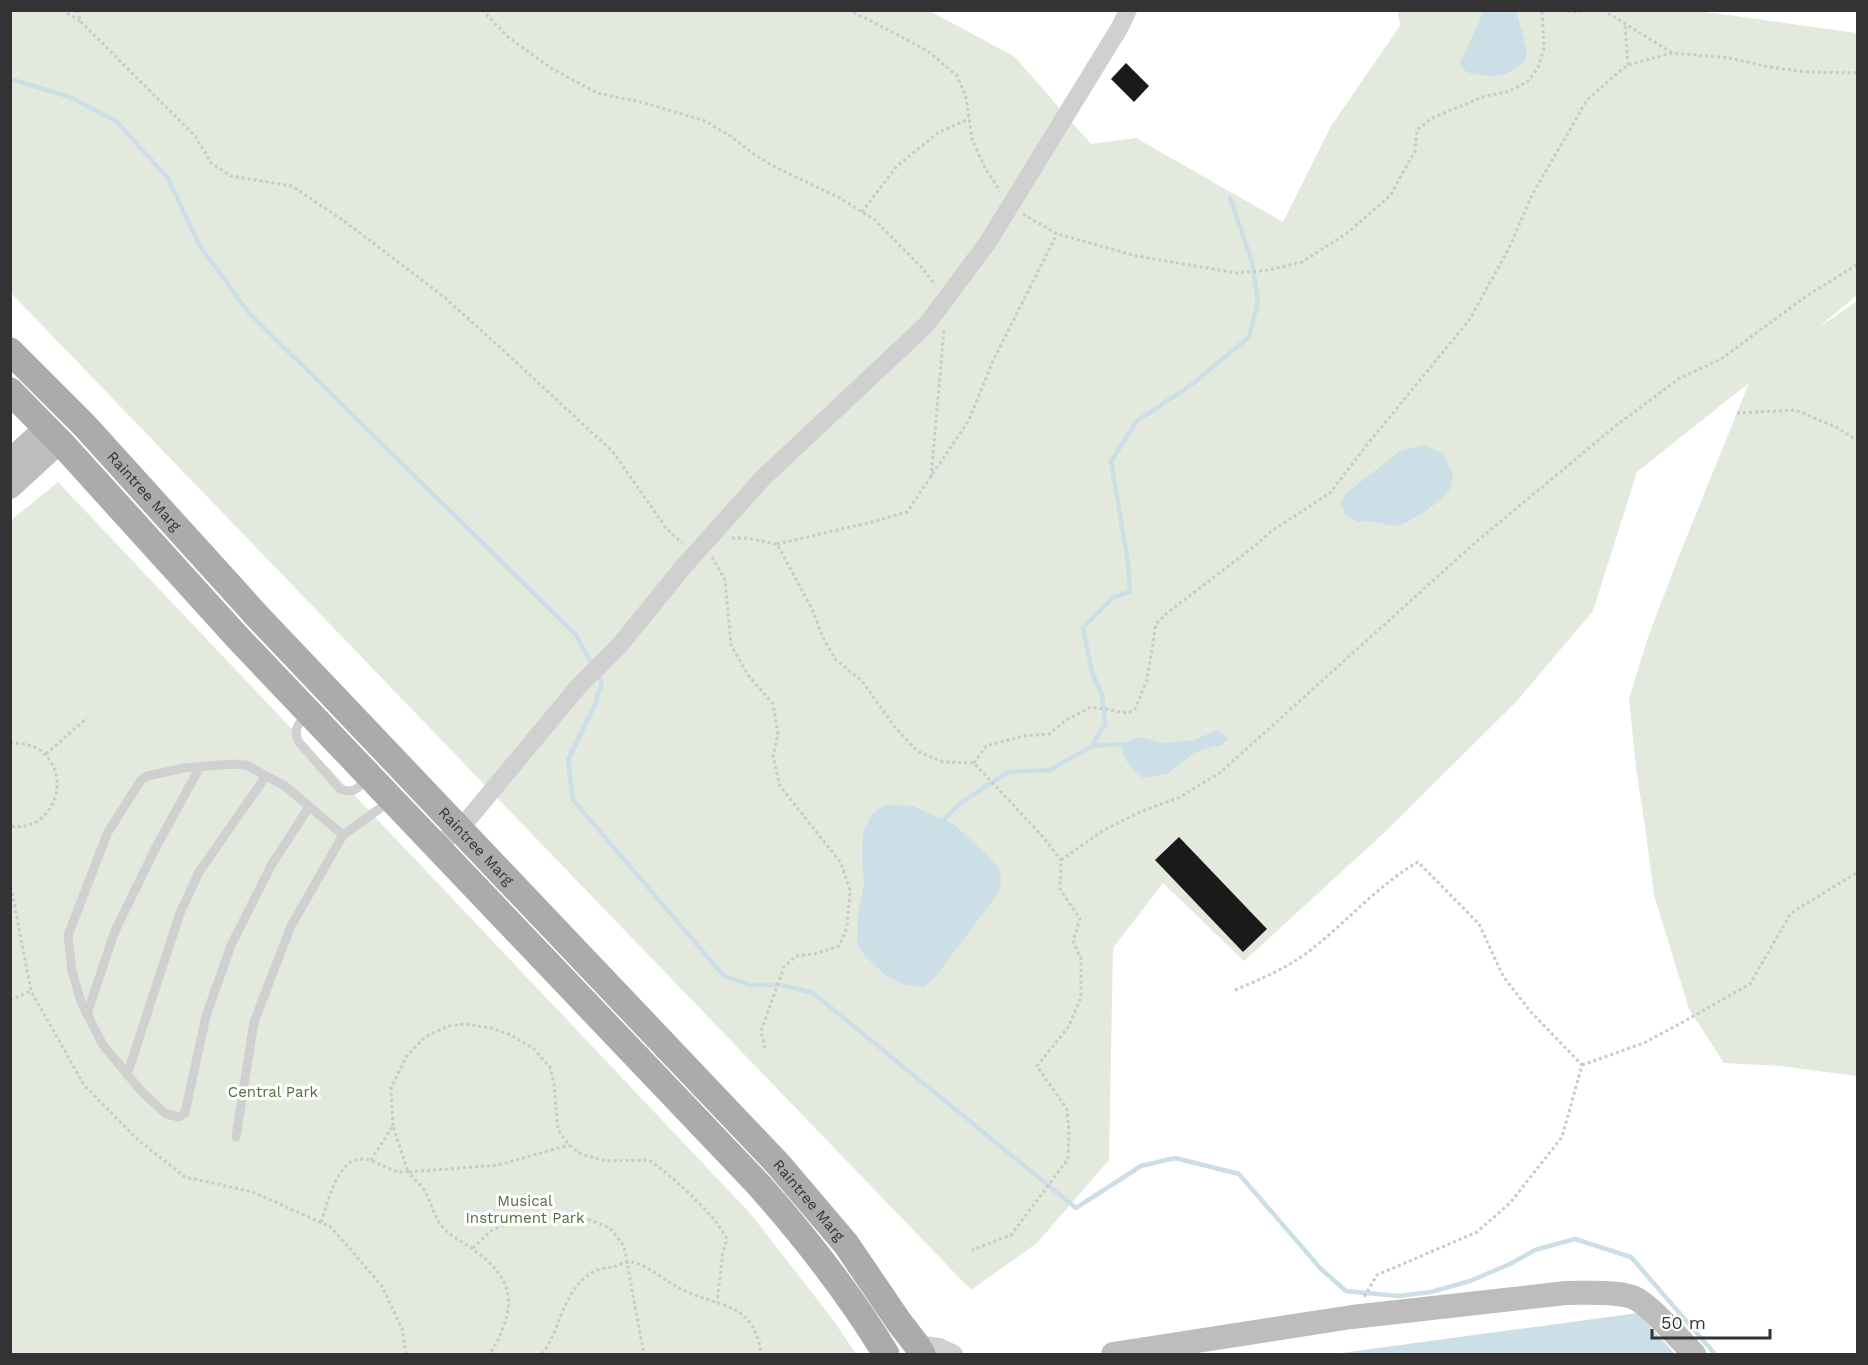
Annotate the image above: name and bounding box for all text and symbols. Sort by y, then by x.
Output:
street label: Raintree Marg [103,448,185,535]
street label: Raintree Marg [434,803,517,889]
park label: Central Park [228,1083,319,1101]
street label: Raintree Marg [769,1156,848,1245]
park label: Musical Instrument Park [465,1192,585,1227]
scale bar [1652,1302,1770,1340]
text: 50 m [1661,1312,1706,1333]

